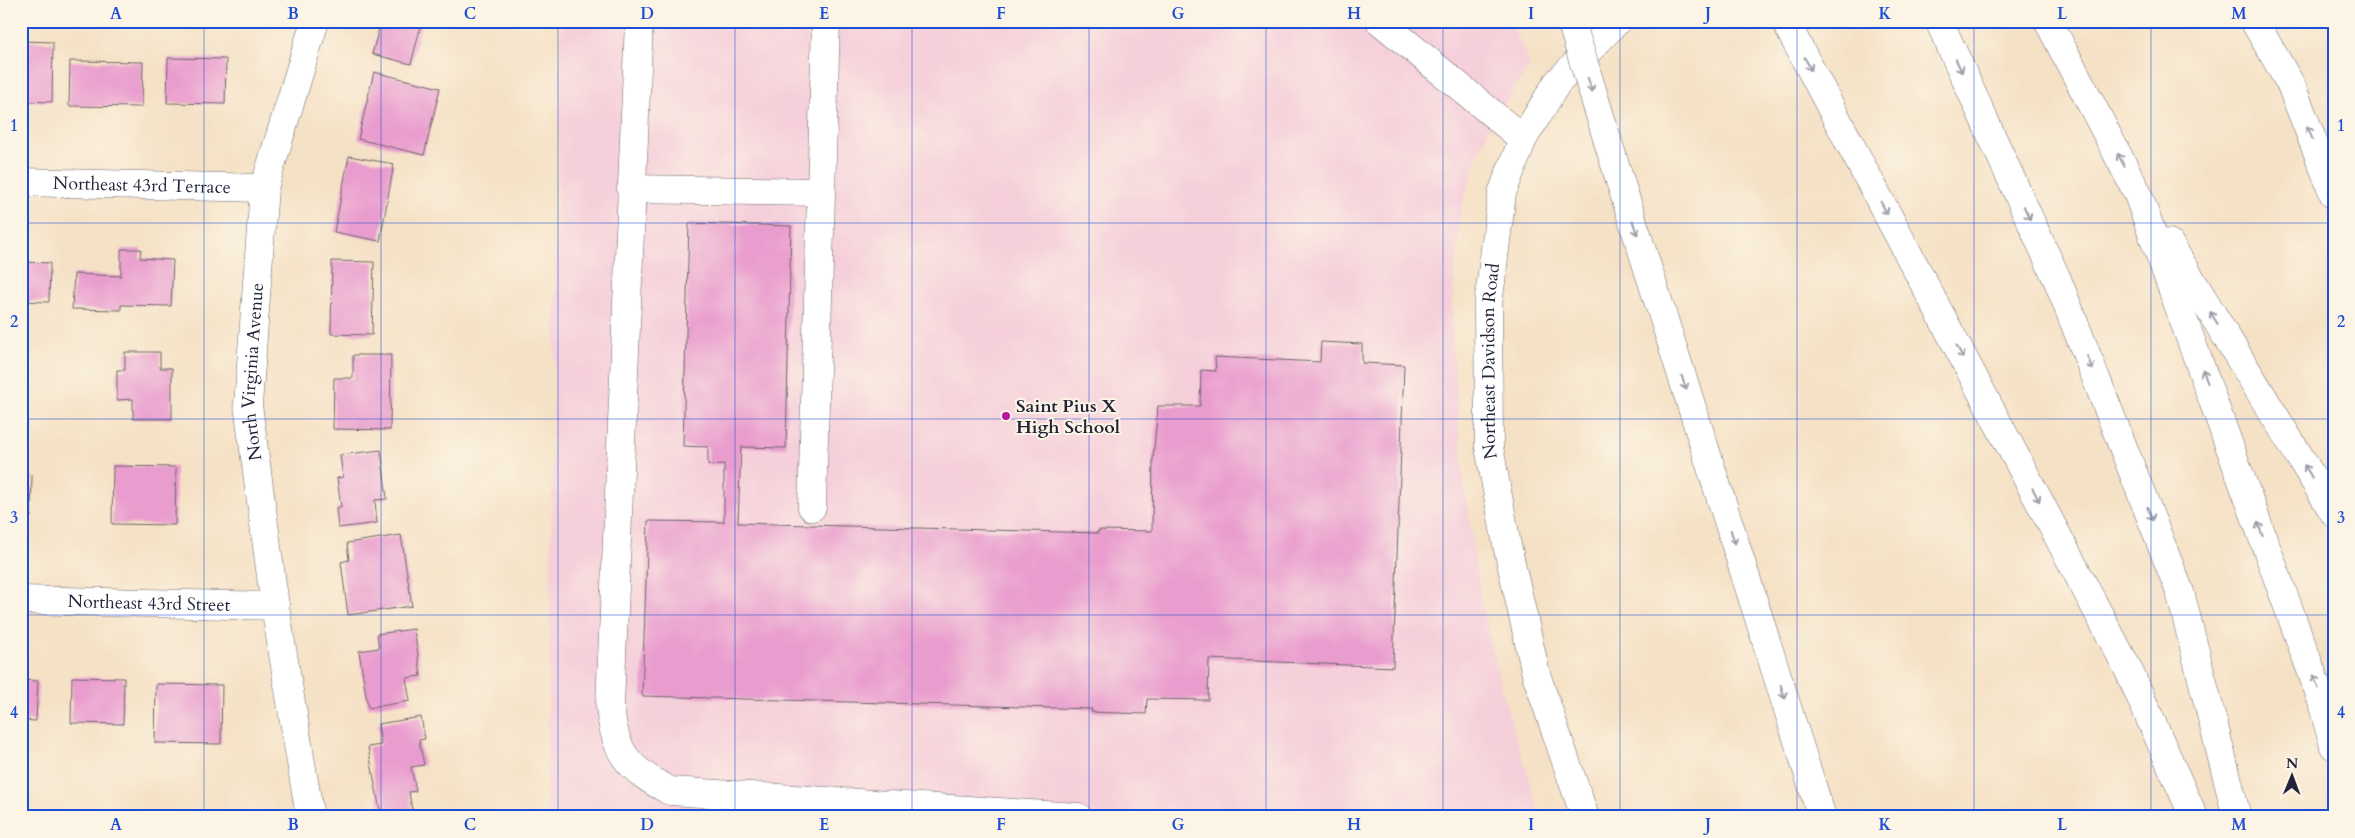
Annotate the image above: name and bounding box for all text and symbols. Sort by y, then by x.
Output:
text: A [110,3,122,25]
text: B [287,3,299,25]
text: C [464,3,476,25]
text: D [640,3,654,25]
text: E [819,3,829,25]
text: F [996,3,1006,25]
text: G [1171,3,1185,25]
text: H [1347,3,1361,25]
text: I [1528,3,1534,25]
text: J [1703,3,1711,25]
text: K [1879,3,1892,25]
text: L [2057,3,2068,25]
text: M [2231,3,2247,25]
one-way arrow [1803,57,1813,72]
one-way arrow [1955,58,1965,73]
one-way arrow [1586,76,1596,92]
text: 1 [10,115,18,137]
text: 1 [2337,115,2345,137]
one-way arrow [2305,126,2314,141]
one-way arrow [2116,153,2125,168]
street label: Northeast 43rd Terrace [53,171,231,200]
one-way arrow [1880,200,1889,215]
one-way arrow [2022,205,2032,220]
one-way arrow [1631,219,1640,235]
street label: Northeast Davidson Road [1476,261,1506,461]
street label: North Virginia Avenue [236,282,270,462]
text: 2 [10,311,18,333]
one-way arrow [2209,311,2219,325]
text: 2 [2337,311,2345,333]
one-way arrow [1955,344,1965,359]
one-way arrow [2086,355,2095,370]
one-way arrow [2200,369,2209,385]
one-way arrow [1680,374,1690,390]
place label: Saint Pius X High School [1016,394,1120,440]
marker: Saint Pius X High School [1000,410,1012,422]
one-way arrow [2303,465,2313,479]
one-way arrow [2032,487,2041,502]
one-way arrow [2145,506,2155,521]
text: 3 [10,507,18,529]
text: 3 [2337,507,2345,529]
one-way arrow [2255,522,2264,537]
one-way arrow [1729,529,1739,545]
street label: Northeast 43rd Street [67,589,231,618]
one-way arrow [2311,675,2320,690]
one-way arrow [1778,684,1788,700]
text: 4 [10,702,18,724]
text: 4 [2337,702,2345,724]
north arrow [2268,750,2318,800]
text: N [2286,754,2298,773]
text: A [110,814,122,836]
text: B [287,814,299,836]
text: C [464,814,476,836]
text: D [640,814,654,836]
text: E [819,814,829,836]
text: F [996,814,1006,836]
text: G [1171,814,1185,836]
text: H [1347,814,1361,836]
text: I [1528,814,1534,836]
text: J [1703,814,1711,836]
text: K [1879,814,1892,836]
text: L [2057,814,2068,836]
text: M [2231,814,2247,836]

